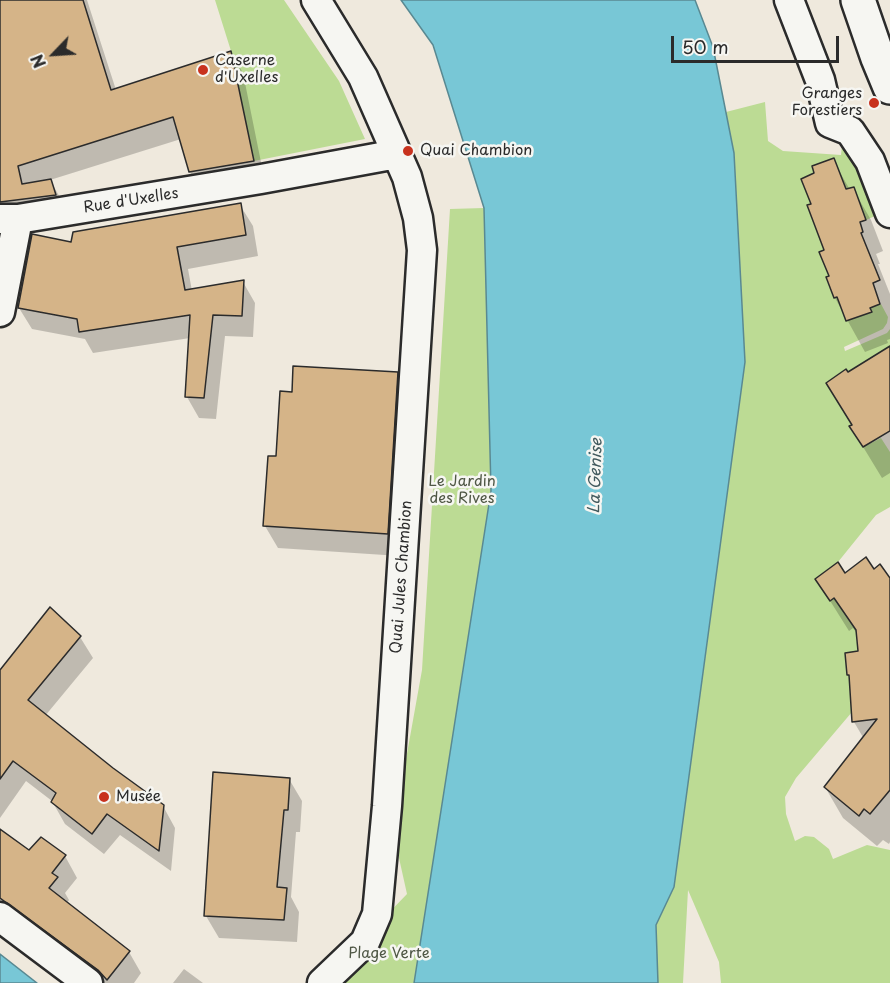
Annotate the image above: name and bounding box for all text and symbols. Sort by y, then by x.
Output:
north arrow [24,24,84,84]
scale bar [674,24,842,62]
text: 50 m [682,33,729,60]
text: N [24,51,51,72]
place label: Caserne d'Uxelles [215,52,278,87]
marker: Caserne d'Uxelles [196,63,210,77]
place label: Granges Forestiers [791,85,862,120]
marker: Granges Forestiers [867,96,881,110]
place label: Quai Chambion [420,142,532,160]
marker: Quai Chambion [401,144,415,158]
street label: Rue d'Uxelles [82,185,180,217]
water label: La Genise [585,438,607,514]
park label: Le Jardin des Rives [428,473,496,508]
street label: Quai Jules Chambion [388,500,416,654]
place label: Musée [116,788,161,806]
marker: Musée [97,790,111,804]
park label: Plage Verte [348,945,430,963]

